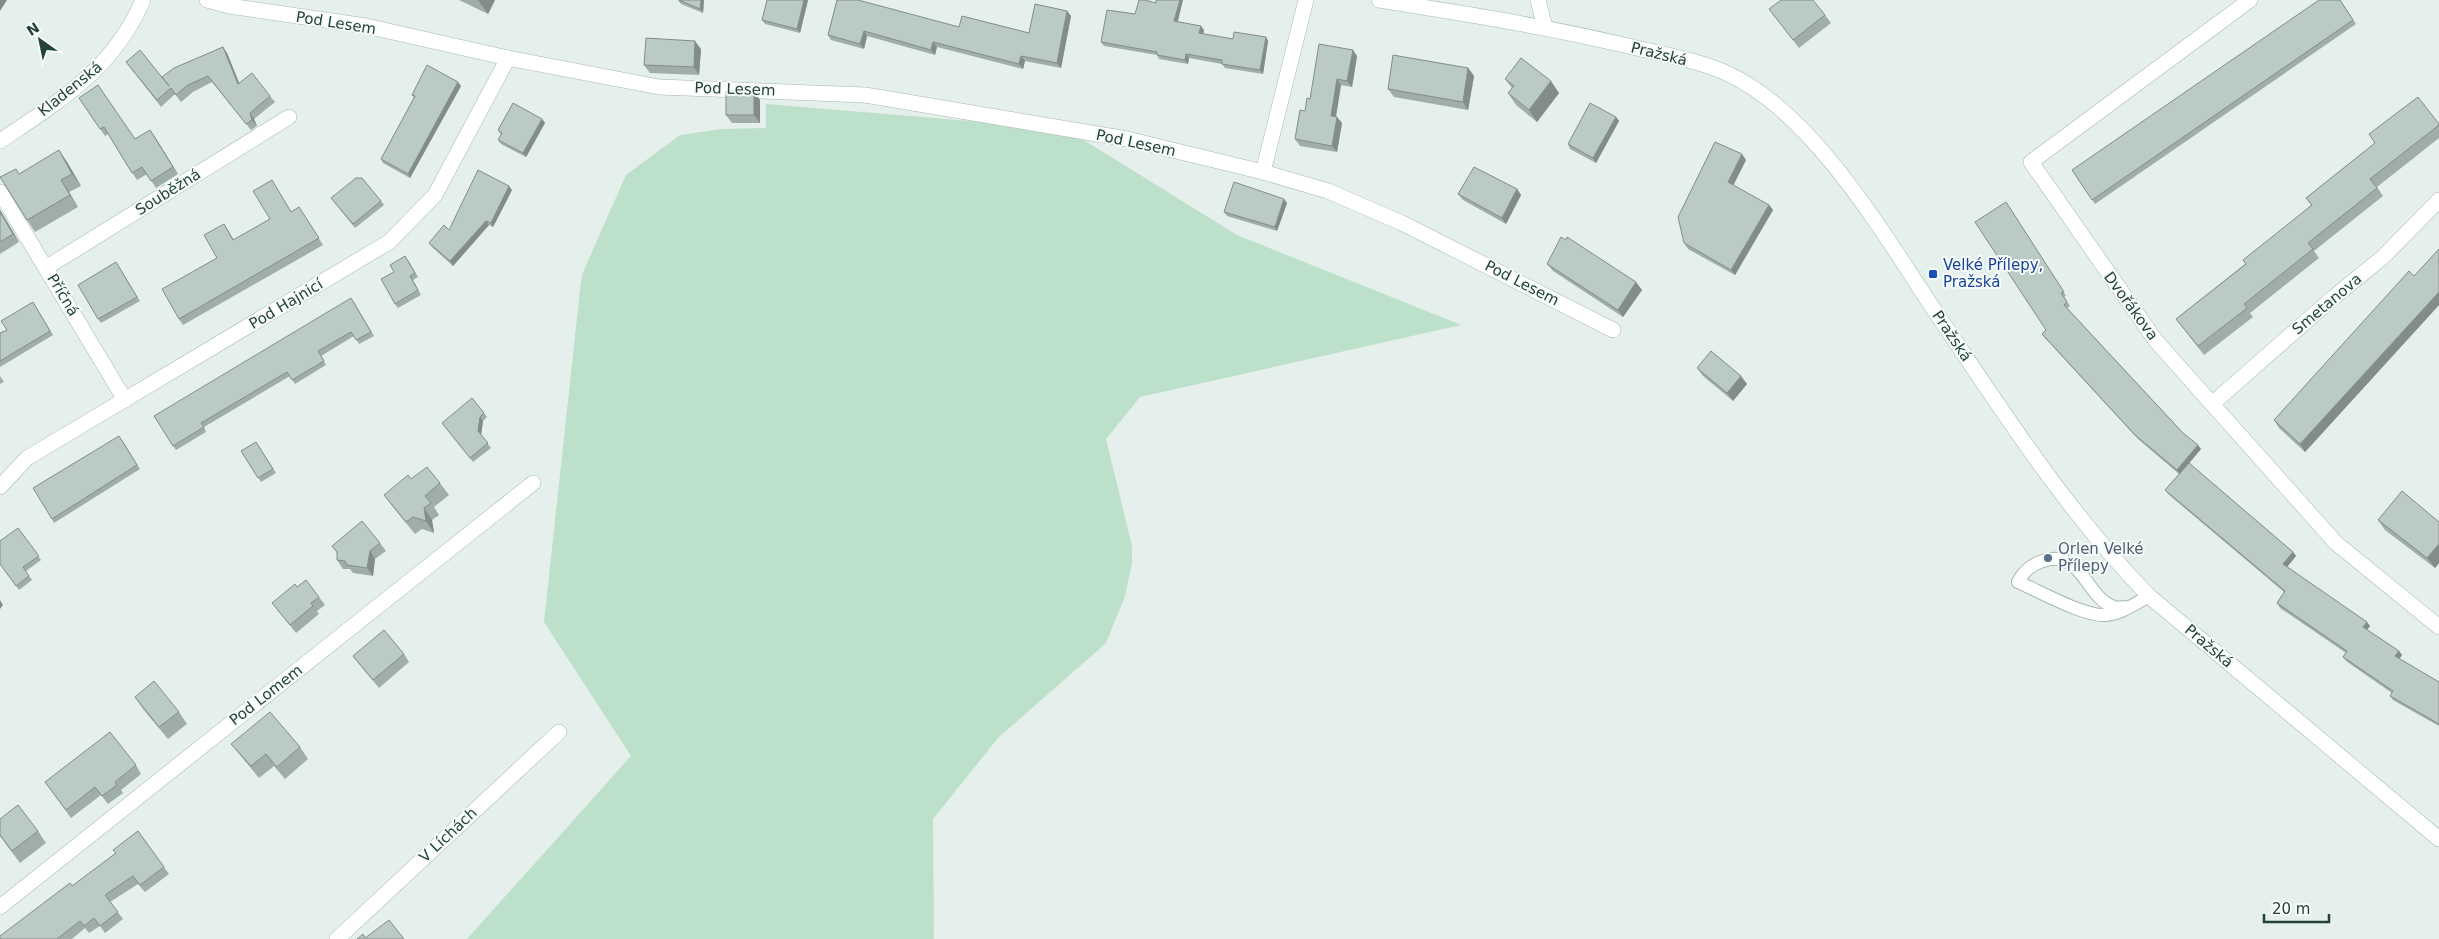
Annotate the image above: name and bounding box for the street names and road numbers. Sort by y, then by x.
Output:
street label: Pod Lesem [295,8,377,38]
street label: Pražská [1629,38,1689,70]
street label: Kladenská [34,58,106,120]
street label: Pod Lesem [694,79,776,99]
street label: Pod Lesem [1095,126,1177,160]
street label: Souběžná [132,165,204,219]
street label: Pod Lesem [1482,257,1562,309]
street label: Dvořákova [2100,268,2162,344]
street label: Smetanova [2289,270,2365,338]
street label: Příčná [43,271,83,319]
street label: Pod Hajnicí [246,275,327,333]
street label: Pražská [1928,307,1976,365]
street label: Pražská [2181,621,2237,671]
street label: Pod Lomem [226,661,306,729]
street label: V Líchách [415,804,481,866]

